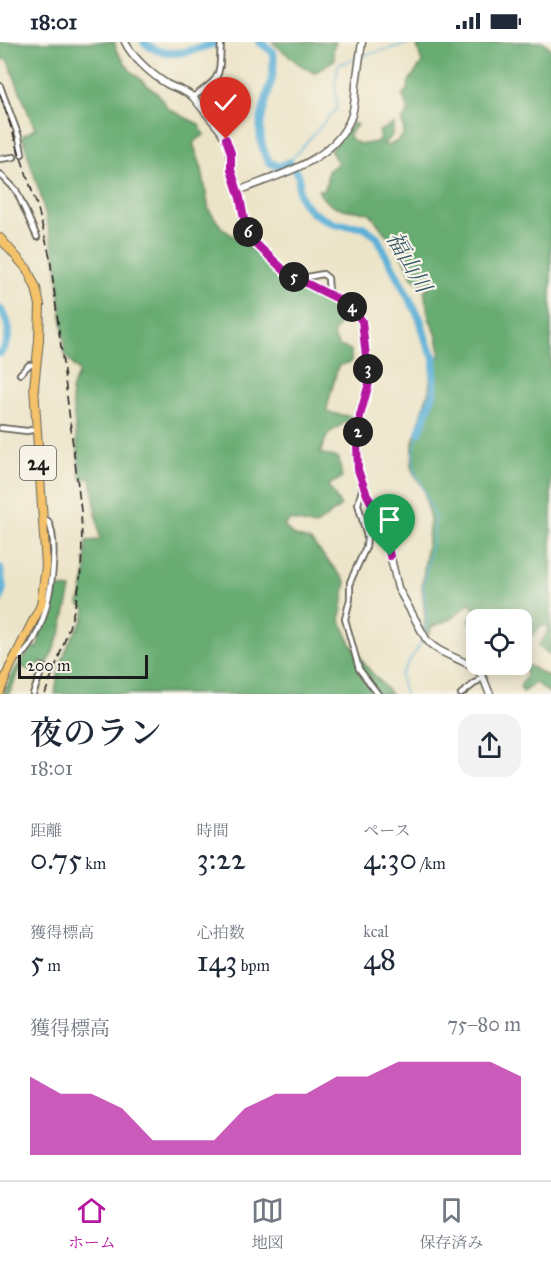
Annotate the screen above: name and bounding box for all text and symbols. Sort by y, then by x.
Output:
text: 18:01 [30,8,77,35]
pin [200,77,251,139]
icon: check [209,86,242,119]
pin: 6 [233,217,263,247]
text: 6 [244,222,252,241]
water label: 福山川 [381,227,438,299]
pin: 5 [279,262,309,292]
text: 5 [290,267,298,286]
pin: 4 [337,292,367,322]
text: 4 [348,297,356,316]
pin: 3 [353,354,383,384]
text: 3 [365,359,371,378]
pin: 2 [343,417,373,447]
text: 2 [354,422,362,441]
road number: 24 [20,446,56,480]
pin [364,494,415,556]
icon: arrive [373,503,406,536]
map controls [466,609,532,675]
button: locate [466,609,532,675]
scale bar [18,652,148,680]
text: 200 m [27,656,70,675]
text: 夜のラン [30,713,162,753]
button: share [458,714,521,777]
text: 18:01 [30,756,73,780]
text: 距離 [30,821,62,840]
text: 時間 [197,821,229,840]
text: ペース [363,821,411,840]
text: 0.75 [30,841,82,877]
text: 3:22 [197,841,246,877]
text: 4:30 [363,841,417,877]
text: km [82,854,106,873]
text: /km [417,854,446,873]
text: kcal [363,922,388,941]
text: 獲得標高 [30,923,94,942]
text: 心拍数 [197,923,245,942]
text: 48 [363,941,396,977]
text: 5 [30,943,44,979]
text: 143 [197,943,237,979]
text: m [44,956,61,975]
text: bpm [237,956,270,975]
text: 75–80 m [447,1012,521,1036]
text: 獲得標高 [30,1016,110,1040]
tab: ホーム [68,1194,116,1253]
tab: 地図 [251,1194,284,1253]
tab: 保存済み [419,1194,483,1253]

